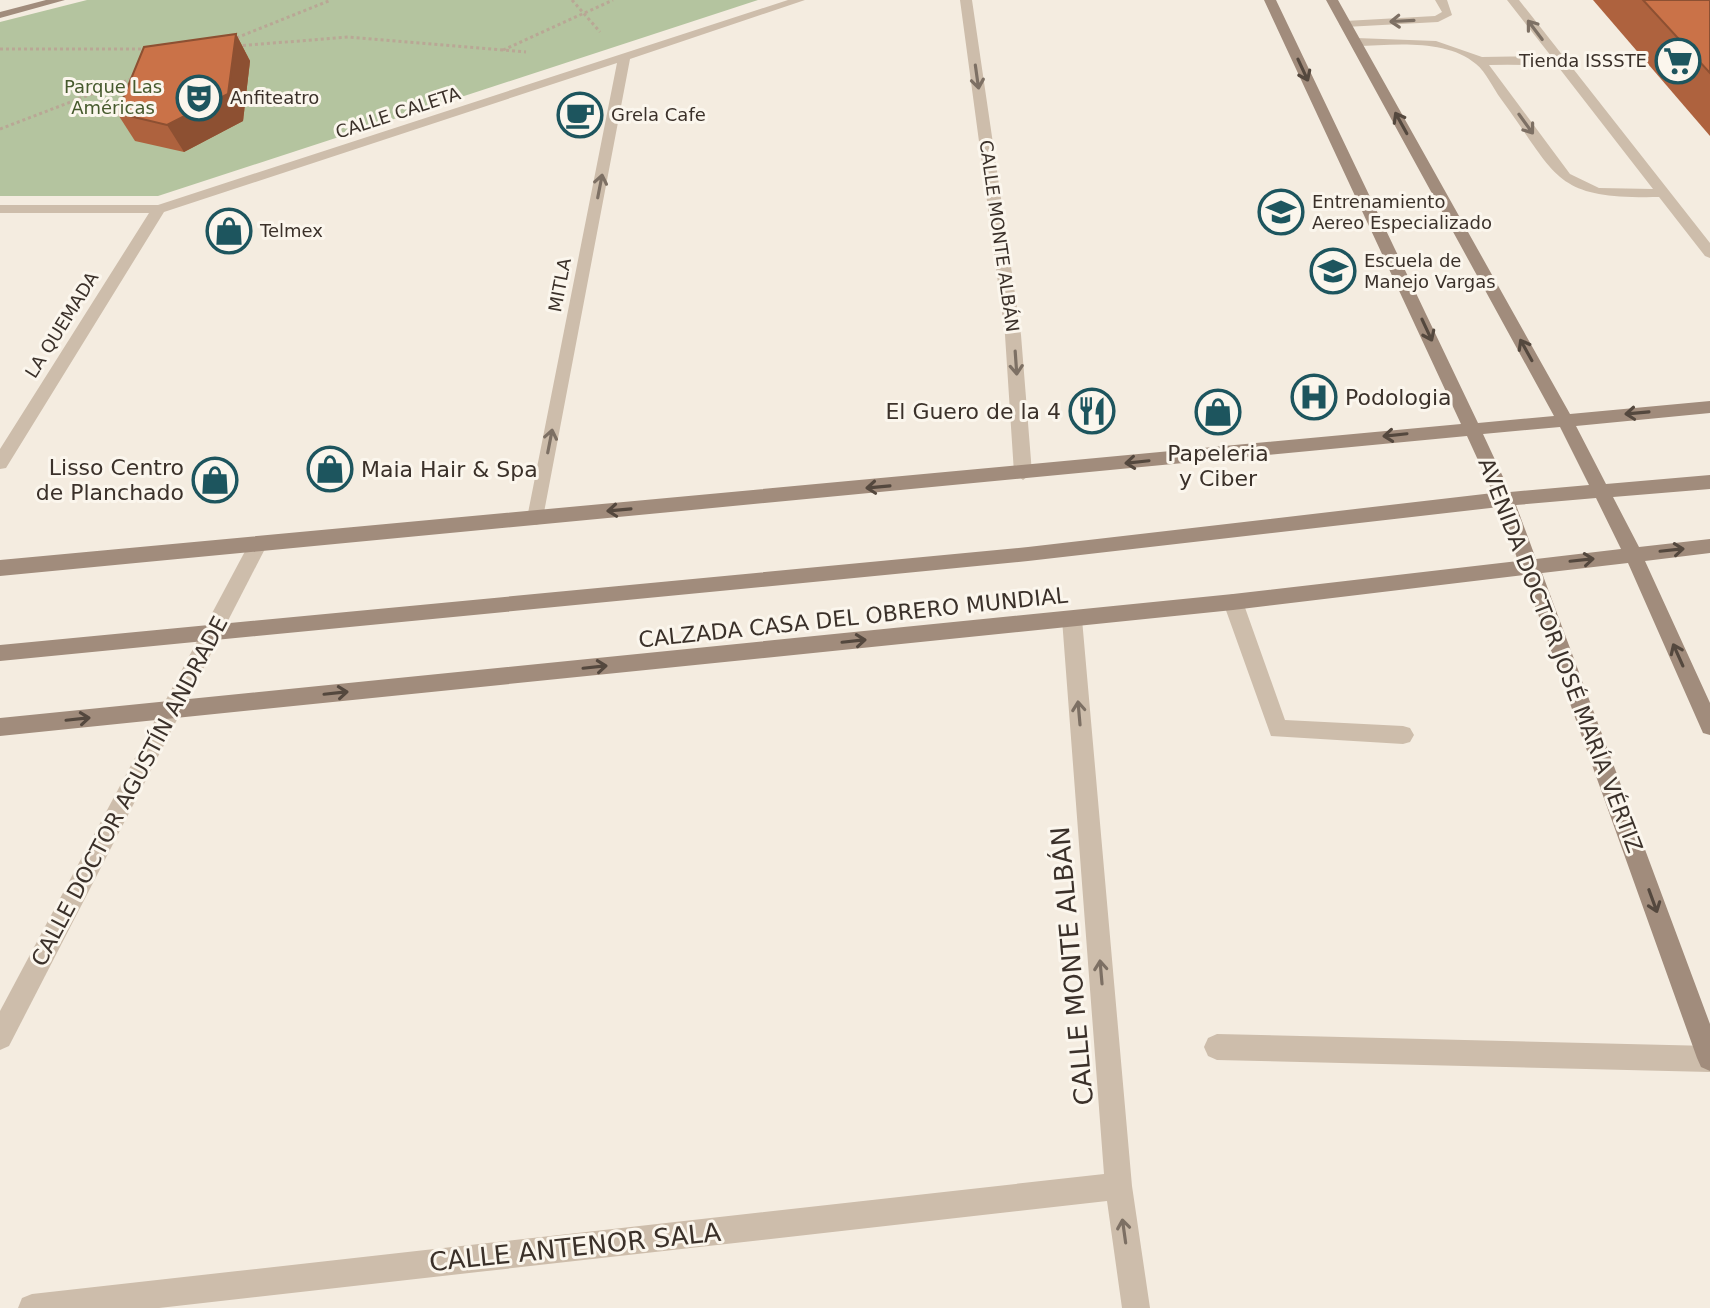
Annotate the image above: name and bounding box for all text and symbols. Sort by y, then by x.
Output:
one-way arrow [1389,13,1416,28]
one-way arrow [1527,20,1544,41]
supermarket icon: Tienda ISSSTE [1654,37,1702,85]
place label: Tienda ISSSTE [1518,50,1647,71]
one-way arrow [1296,58,1311,82]
one-way arrow [970,64,985,89]
theatre icon: Anfiteatro [175,74,223,122]
park label: Parque Las Américas [64,76,162,118]
street label: CALLE CALETA [333,82,464,143]
place label: Anfiteatro [230,87,319,108]
cafe icon: Grela Cafe [556,91,604,139]
place label: Grela Cafe [611,104,706,125]
one-way arrow [1392,111,1408,135]
one-way arrow [1517,113,1534,134]
street label: CALLE MONTE ALBÁN [976,139,1023,333]
one-way arrow [593,174,608,199]
school or university icon: Entrenamiento Aereo Especializado [1257,188,1305,236]
place label: Entrenamiento Aereo Especializado [1312,191,1492,233]
shop icon: Telmex [205,207,253,255]
place label: Telmex [259,220,323,241]
school or university icon: Escuela de Manejo Vargas [1309,247,1357,295]
place label: Escuela de Manejo Vargas [1364,250,1496,292]
street label: MITLA [544,255,575,314]
street label: LA QUEMADA [21,267,103,382]
one-way arrow [1420,318,1435,342]
one-way arrow [1518,339,1533,363]
one-way arrow [1009,349,1024,376]
hospital icon: Podologia [1290,373,1338,421]
place label: Podologia [1345,385,1452,410]
restaurant icon: El Guero de la 4 [1068,387,1116,435]
shop icon: Papeleria y Ciber [1194,388,1242,436]
place label: El Guero de la 4 [885,399,1061,424]
one-way arrow [1624,406,1651,421]
one-way arrow [1383,428,1409,443]
one-way arrow [544,429,559,455]
place label: Papeleria y Ciber [1167,441,1269,491]
shop icon: Maia Hair & Spa [306,445,354,493]
one-way arrow [1124,454,1151,469]
street label: AVENIDA DOCTOR JOSÉ MARÍA VÉRTIZ [1473,454,1648,856]
place label: Lisso Centro de Planchado [36,455,184,505]
shop icon: Lisso Centro de Planchado [191,456,239,504]
place label: Maia Hair & Spa [361,457,538,482]
one-way arrow [865,479,892,494]
one-way arrow [606,503,633,518]
one-way arrow [1658,543,1685,558]
one-way arrow [1568,552,1595,567]
street label: CALZADA CASA DEL OBRERO MUNDIAL [637,582,1070,652]
street label: CALLE DOCTOR AGUSTÍN ANDRADE [26,612,233,970]
one-way arrow [840,633,867,648]
one-way arrow [1670,643,1685,667]
one-way arrow [581,659,608,674]
one-way arrow [322,685,349,700]
one-way arrow [1072,700,1087,727]
one-way arrow [64,712,91,727]
street label: CALLE MONTE ALBÁN [1044,825,1099,1107]
one-way arrow [1647,888,1661,913]
one-way arrow [1093,959,1108,986]
street label: CALLE ANTENOR SALA [428,1217,722,1277]
one-way arrow [1116,1219,1131,1244]

